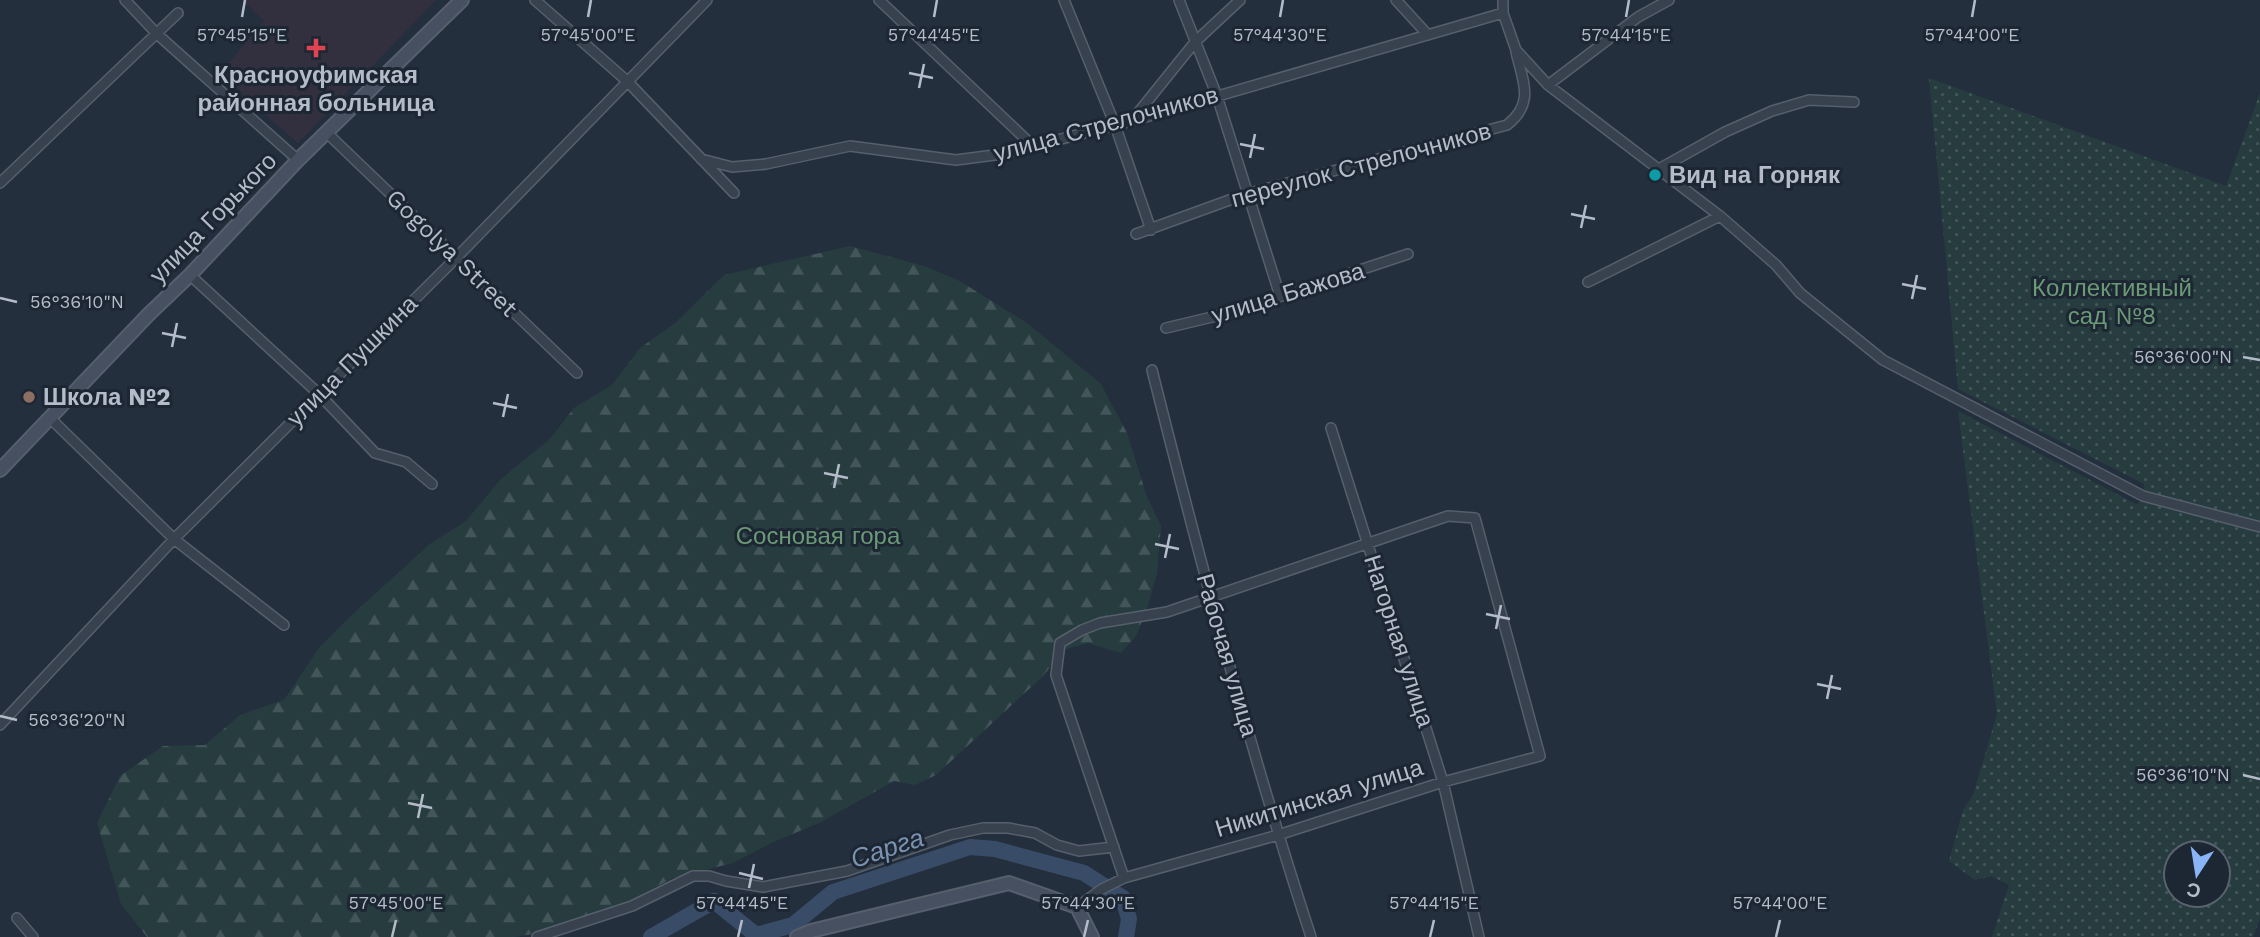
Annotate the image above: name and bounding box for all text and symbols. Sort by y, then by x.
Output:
text: 57°45'15"E [197,24,287,45]
text: 57°45'00"E [540,24,636,45]
text: 57°44'45"E [888,24,980,45]
text: 57°44'30"E [1233,24,1327,45]
text: 57°44'15"E [1581,24,1671,45]
text: 57°44'00"E [1925,24,2019,45]
marker: Красноуфимская районная больница [306,38,326,58]
place label: Красноуфимская районная больница [197,61,435,117]
street label: улица Стрелочников [991,81,1221,167]
street label: переулок Стрелочников [1228,117,1494,213]
street label: улица Горького [144,147,282,289]
place label: Вид на Горняк [1669,161,1841,189]
marker: Вид на Горняк [1647,167,1663,183]
street label: Gogolya Street [381,183,523,323]
street label: улица Бажова [1208,256,1368,330]
park label: Коллективный сад №8 [2032,274,2192,330]
street label: улица Пушкина [281,289,424,432]
text: 56°36'10"N [30,291,124,312]
text: 56°36'00"N [2134,346,2232,367]
place label: Школа №2 [43,383,171,411]
marker: Школа №2 [21,389,37,405]
park label: Сосновая гора [736,522,901,550]
street label: Нагорная улица [1358,551,1440,731]
street label: Рабочая улица [1190,570,1264,740]
text: 56°36'20"N [28,709,126,730]
street label: Никитинская улица [1212,753,1427,843]
text: 56°36'10"N [2136,764,2230,785]
water label: Сарга [847,822,927,874]
north arrow [2162,839,2232,909]
text: С [2184,877,2203,903]
text: 57°45'00"E [348,892,444,913]
text: 57°44'45"E [696,892,788,913]
text: 57°44'30"E [1041,892,1135,913]
text: 57°44'15"E [1389,892,1479,913]
text: 57°44'00"E [1733,892,1827,913]

